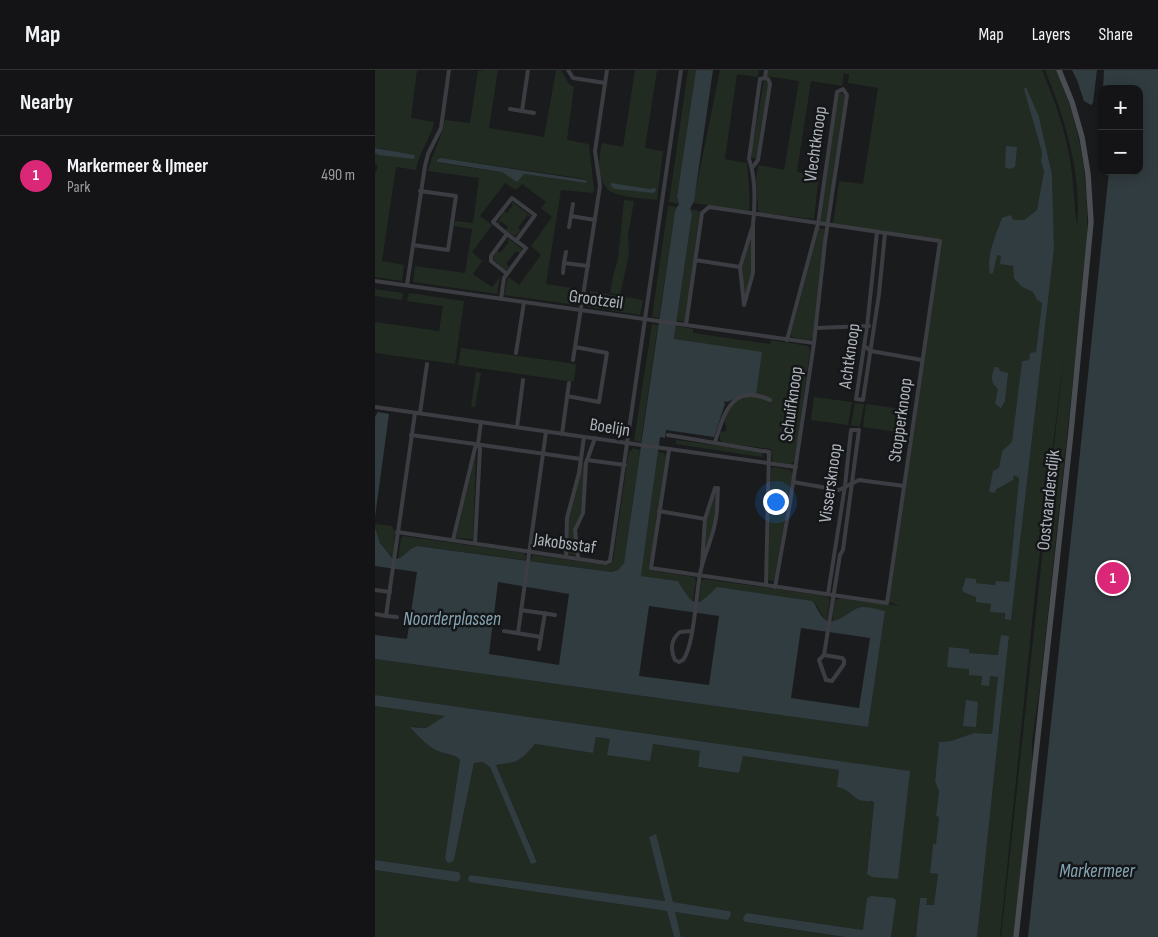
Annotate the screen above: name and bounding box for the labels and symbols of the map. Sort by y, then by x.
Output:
street label: Vlechtknoop [800,105,831,183]
street label: Grootzeil [567,285,624,314]
street label: Achtknoop [834,322,864,391]
street label: Schuifknoop [776,365,807,443]
street label: Stopperknoop [884,377,917,464]
street label: Boelijn [588,414,632,441]
street label: Vissersknoop [815,442,846,524]
street label: Oostvaardersdijk [1033,449,1064,551]
your location [763,489,789,515]
street label: Jakobsstaf [532,529,598,558]
pin: 1 [1097,559,1129,597]
water label: Noorderplassen [403,608,501,631]
water label: Markermeer [1059,860,1136,883]

